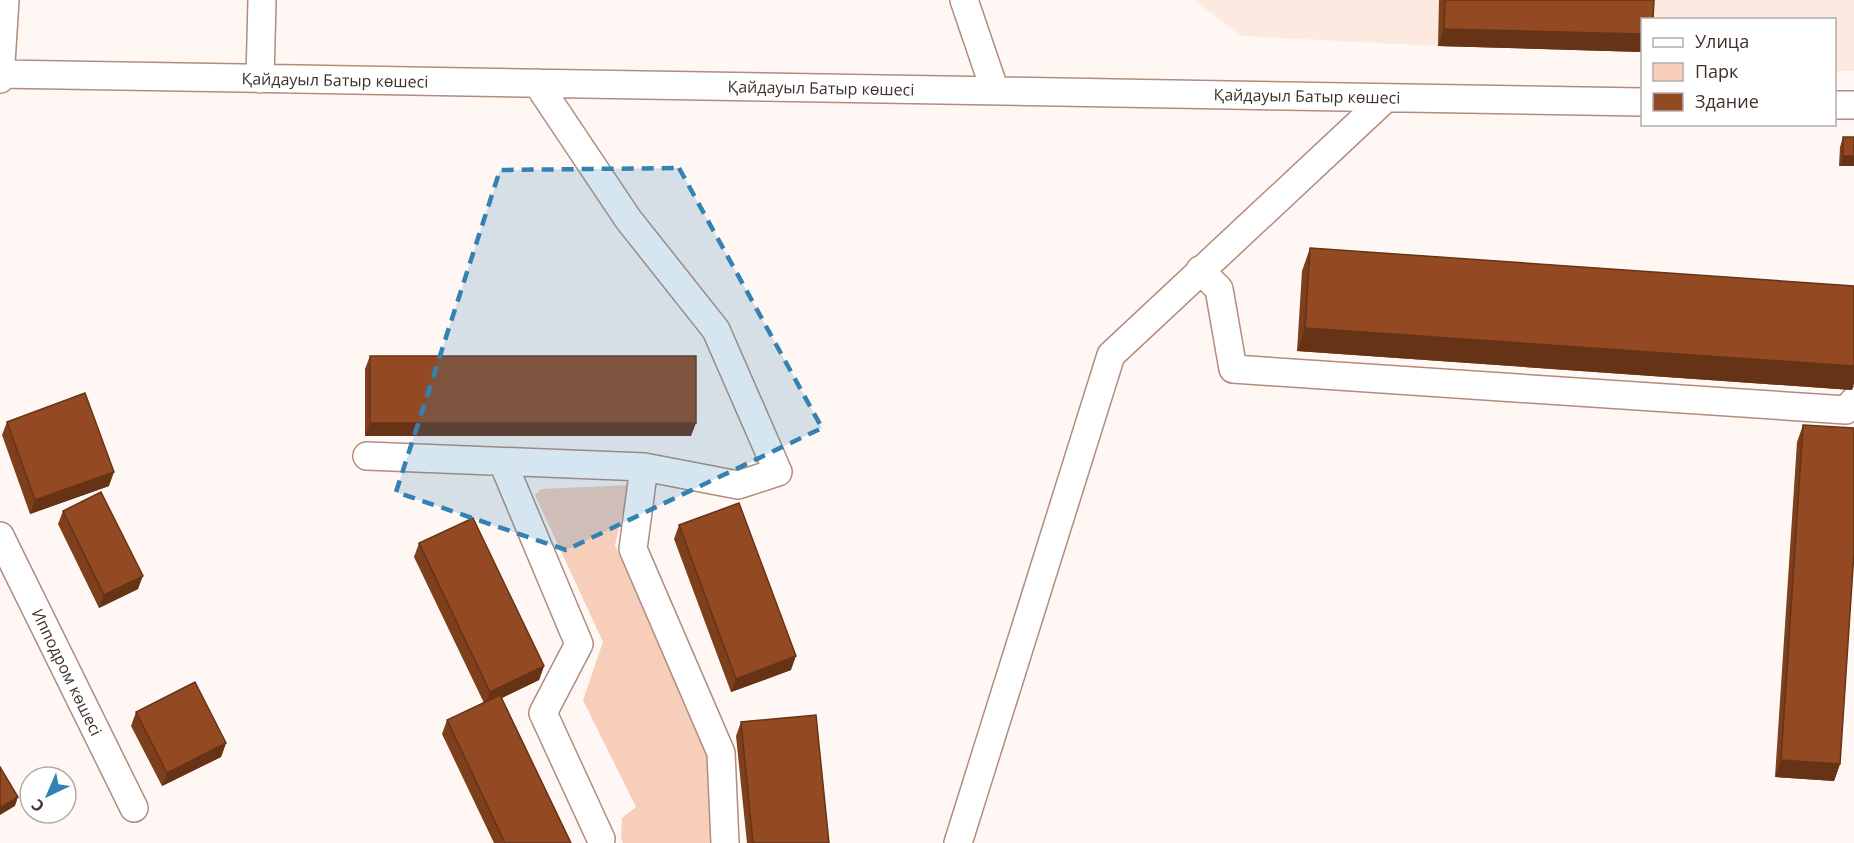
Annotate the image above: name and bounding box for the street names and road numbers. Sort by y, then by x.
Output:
street label: Қайдауыл Батыр көшесі [242,67,428,93]
street label: Қайдауыл Батыр көшесі [728,75,914,101]
street label: Қайдауыл Батыр көшесі [1214,83,1400,109]
street label: Ипподром көшесі [27,605,107,739]

